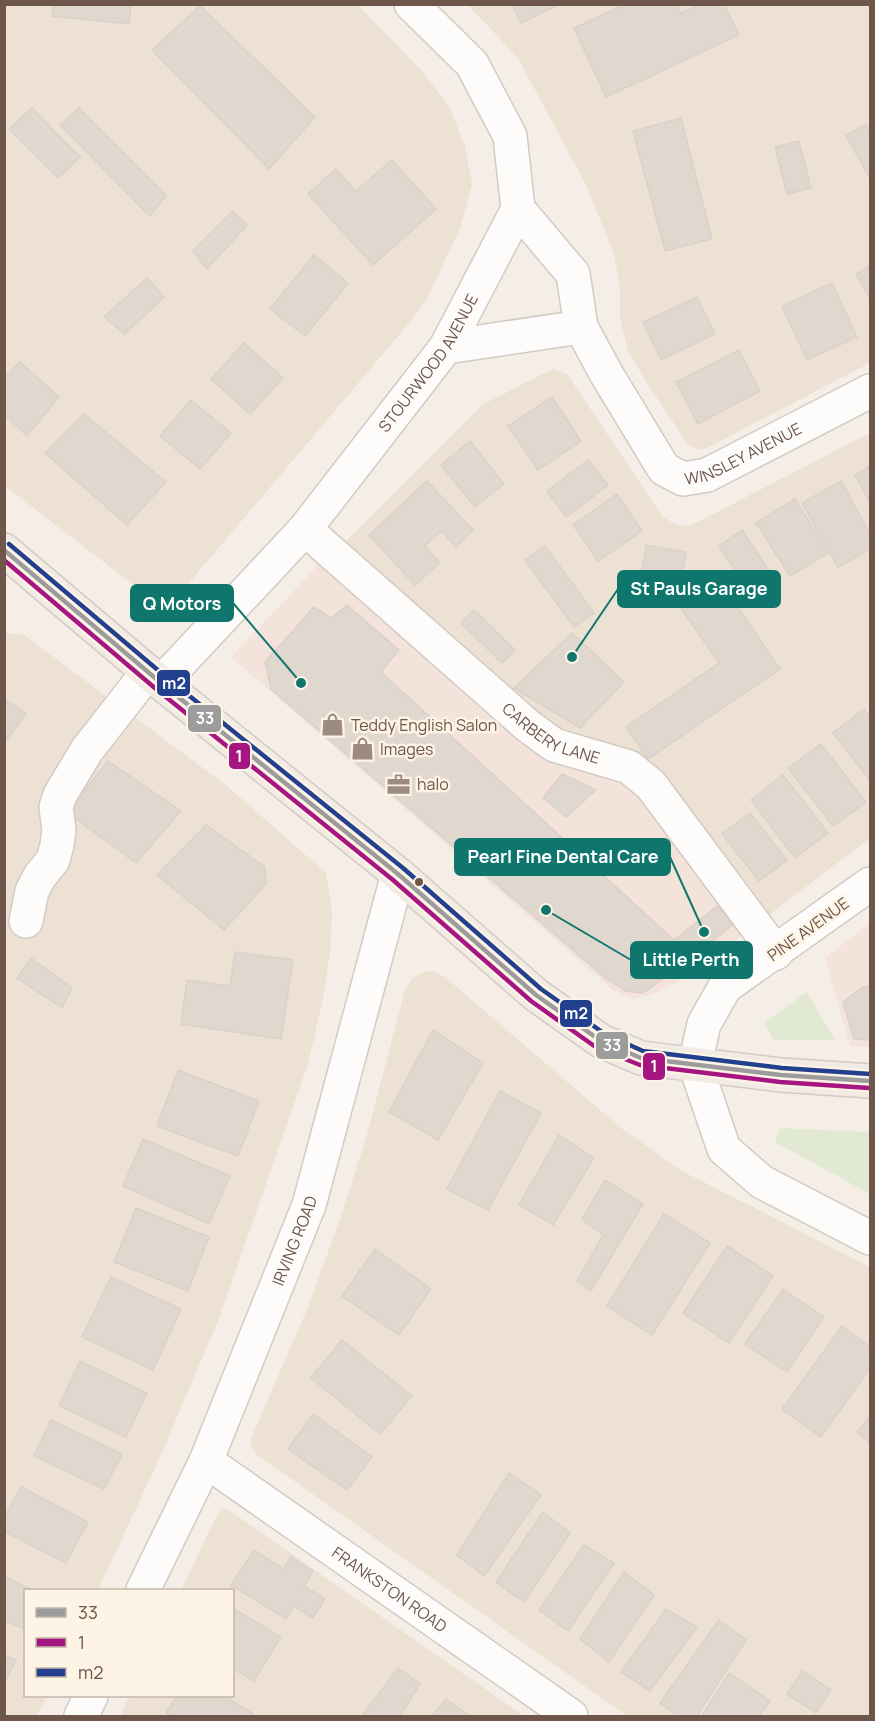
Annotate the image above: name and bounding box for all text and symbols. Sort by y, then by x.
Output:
street label: STOURWOOD AVENUE [373,290,483,436]
street label: WINSLEY AVENUE [683,417,805,490]
callout: St Pauls Garage [618,571,780,607]
text: St Pauls Garage [630,576,768,600]
callout: Q Motors [131,585,233,621]
text: Q Motors [143,591,222,615]
line badge: m2 [156,669,191,697]
text: m2 [162,672,186,694]
street label: CARBERY LANE [498,698,602,769]
line badge: 33 [187,704,222,733]
text: 33 [196,707,214,729]
shop icon: Teddy English Salon [320,712,346,738]
place label: Teddy English Salon [351,714,497,736]
shop icon: Images [349,736,375,762]
place label: Images [380,738,433,760]
line badge: 1 [228,742,251,770]
text: 1 [235,745,243,767]
office icon: halo [386,771,412,797]
place label: halo [417,773,449,795]
callout: Pearl Fine Dental Care [455,839,670,875]
text: Pearl Fine Dental Care [468,844,659,868]
unlabelled marker [413,876,425,888]
street label: PINE AVENUE [763,892,853,966]
callout: Little Perth [631,942,752,978]
text: Little Perth [642,947,740,971]
line badge: m2 [559,999,593,1028]
text: m2 [564,1002,588,1024]
line badge: 33 [595,1031,629,1060]
text: 33 [603,1034,621,1056]
line badge: 1 [642,1052,666,1081]
text: 1 [650,1055,658,1077]
street label: IRVING ROAD [267,1193,322,1289]
street label: FRANKSTON ROAD [328,1541,452,1637]
legend [24,1589,234,1697]
text: 33 [78,1600,98,1624]
text: 1 [78,1630,85,1654]
text: m2 [78,1660,104,1684]

